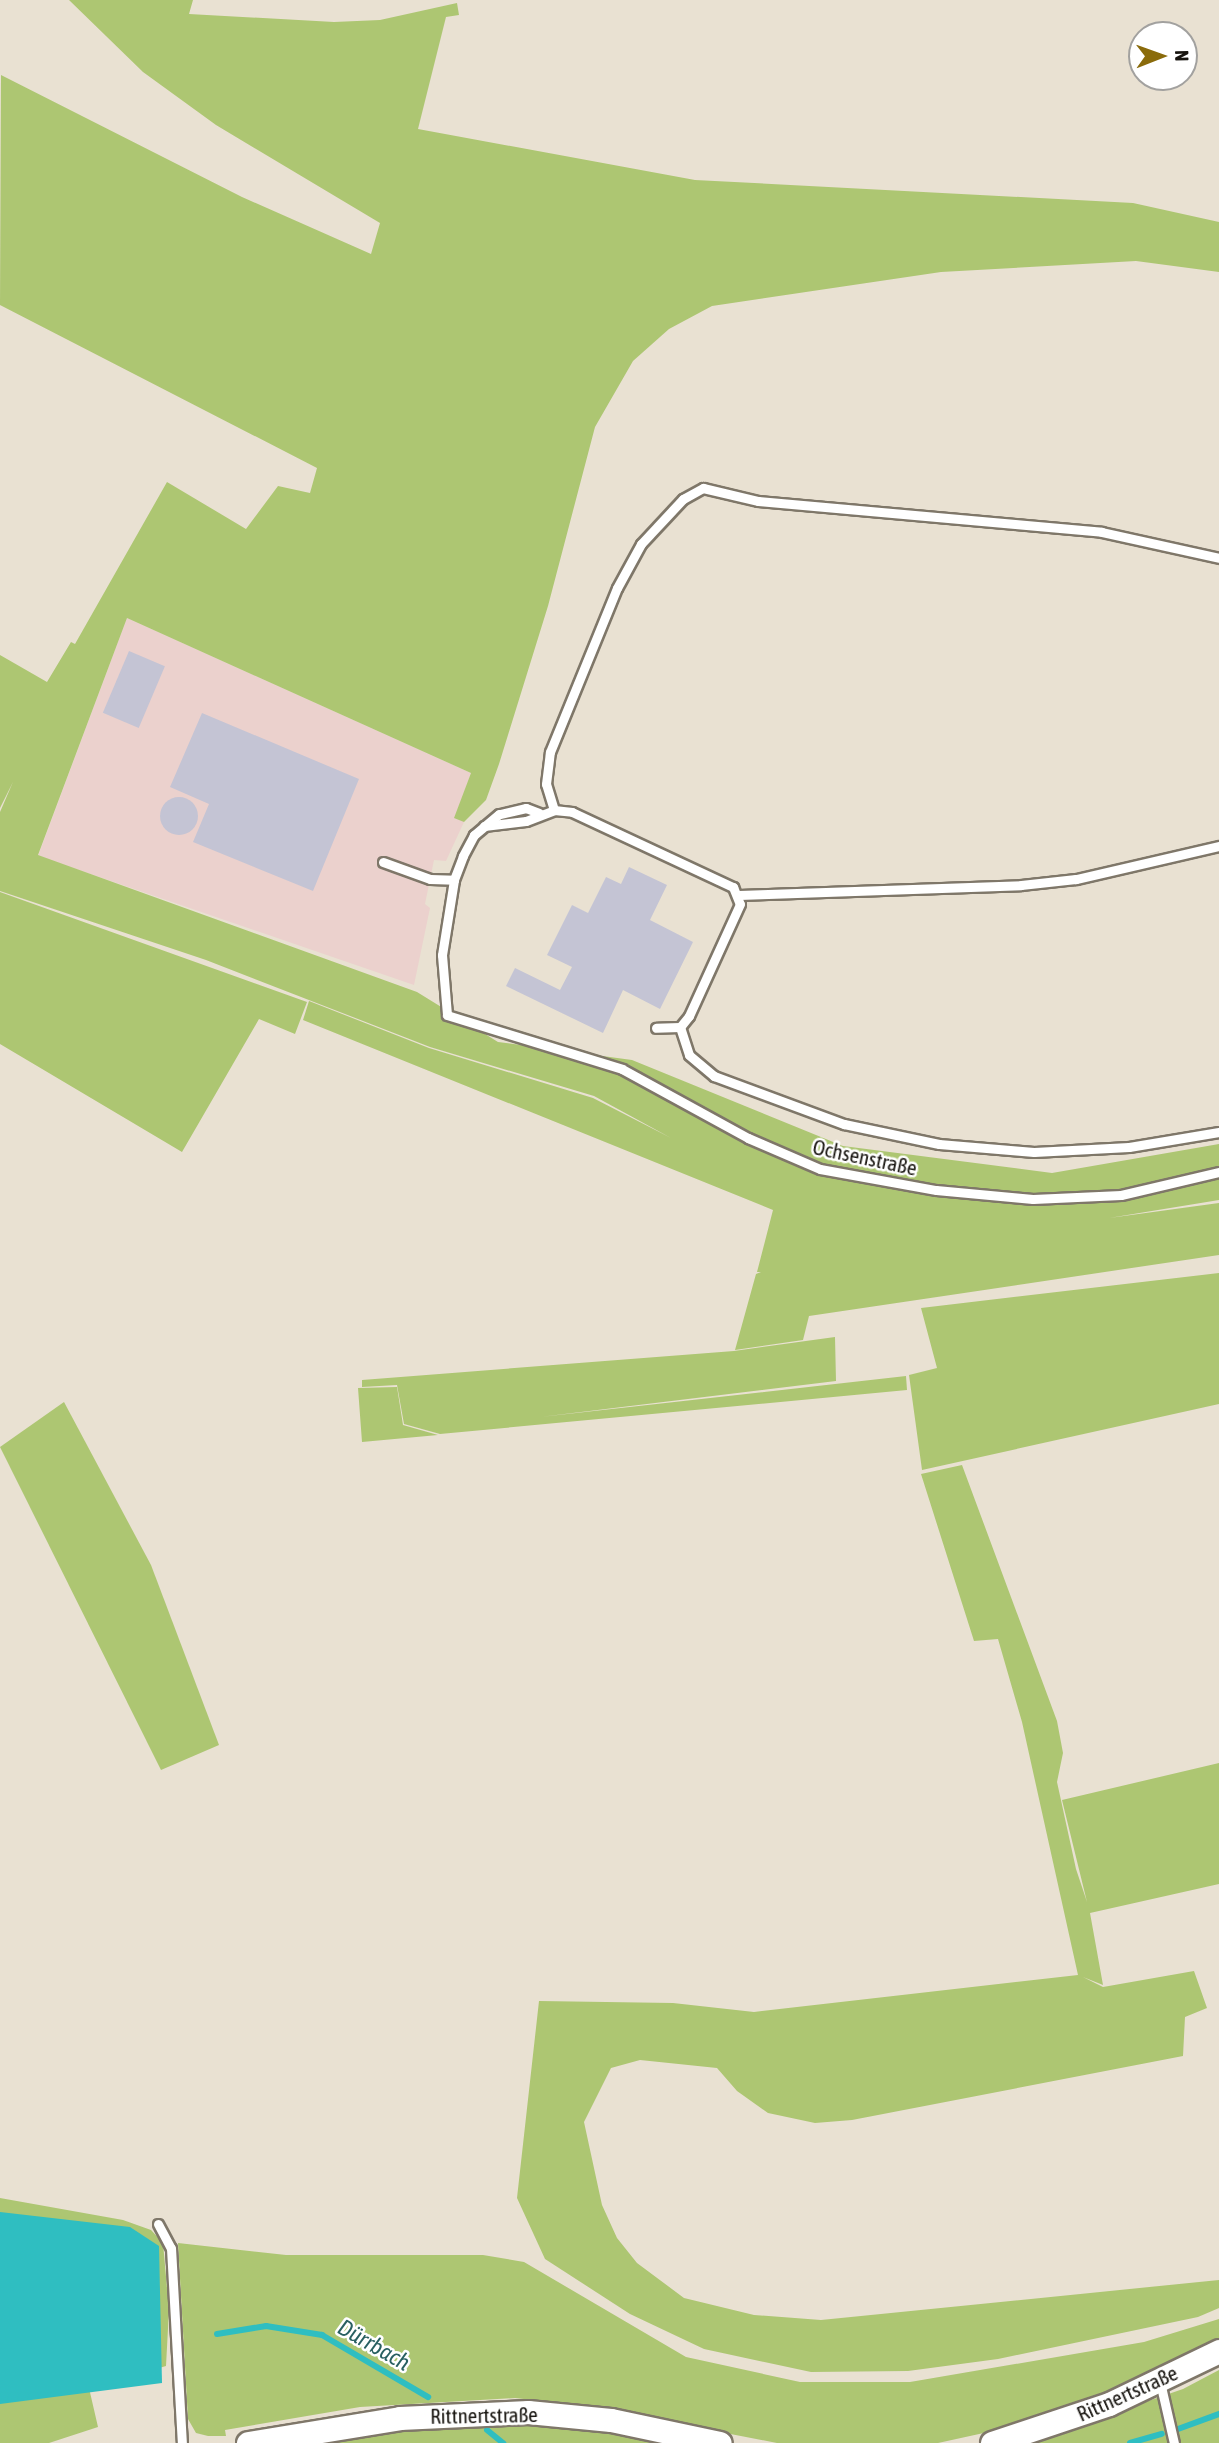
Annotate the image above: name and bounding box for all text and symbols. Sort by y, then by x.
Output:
north arrow [1128,21,1198,91]
text: N [1171,50,1193,61]
street label: Ochsenstraße [811,1134,919,1180]
water label: Dürrbach [333,2313,415,2377]
street label: Rittnertstraße [1073,2360,1181,2426]
street label: Rittnertstraße [430,2401,538,2429]

